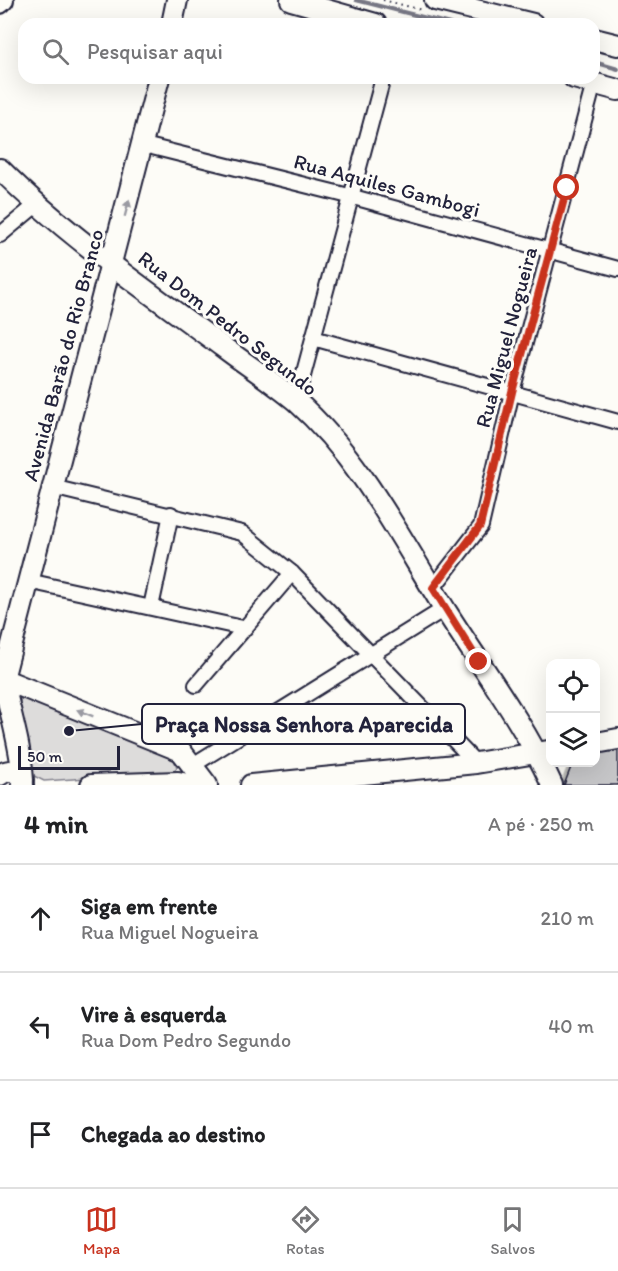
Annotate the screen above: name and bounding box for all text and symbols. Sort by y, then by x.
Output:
search box [18,18,600,84]
icon: search [39,35,72,68]
text: Pesquisar aqui [87,38,223,65]
street label: Rua Aquiles Gambogi [291,148,483,222]
route start [553,174,579,200]
one-way arrow [123,199,132,217]
street label: Avenida Barão do Rio Branco [17,226,109,484]
street label: Rua Miguel Nogueira [470,244,542,430]
street label: Rua Dom Pedro Segundo [133,245,323,401]
route end [465,648,491,674]
map controls [546,659,600,767]
button: locate [546,659,600,713]
callout: Praça Nossa Senhora Aparecida [142,704,465,744]
one-way arrow [76,708,94,718]
text: Praça Nossa Senhora Aparecida [155,711,453,738]
button: layers [546,713,600,767]
scale bar [18,743,120,770]
text: 50 m [27,747,62,766]
text: 4 min [24,808,88,840]
text: A pé · 250 m [488,812,594,836]
text: Siga em frente [81,893,217,920]
icon: ahead [24,902,57,935]
text: 210 m [541,906,594,930]
text: Rua Miguel Nogueira [81,920,259,944]
text: Vire à esquerda [81,1001,226,1028]
icon: left [24,1010,57,1043]
text: 40 m [548,1014,594,1038]
text: Rua Dom Pedro Segundo [81,1028,291,1052]
icon: arrive [24,1118,57,1151]
text: Chegada ao destino [81,1121,265,1148]
tab: Mapa [83,1203,120,1258]
tab: Rotas [286,1203,325,1258]
tab: Salvos [490,1203,535,1258]

